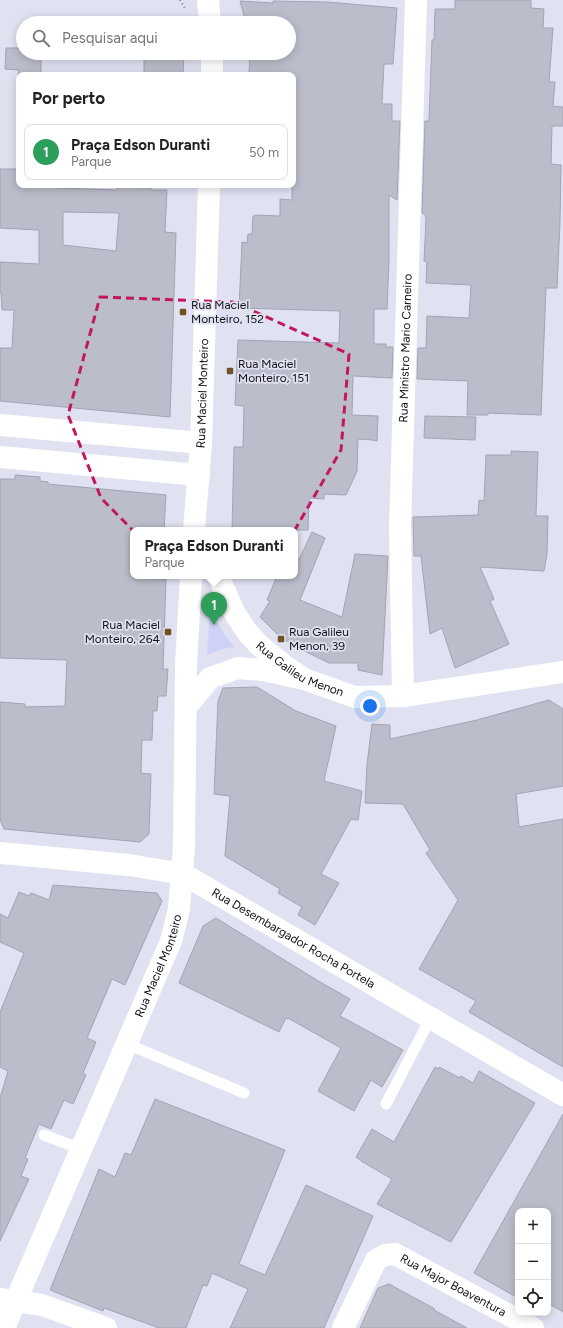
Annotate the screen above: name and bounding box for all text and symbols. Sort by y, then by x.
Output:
search box [16,16,296,60]
icon: search [30,27,52,49]
text: Pesquisar aqui [62,29,158,47]
text: Por perto [32,88,105,108]
text: Praça Edson Duranti [71,136,210,154]
text: 1 [43,145,49,160]
text: 50 m [249,145,279,160]
text: Parque [71,154,111,169]
street label: Rua Ministro Mario Carneiro [396,273,415,423]
place label: Rua Maciel Monteiro, 152 [191,298,264,326]
marker: Rua Maciel Monteiro, 152 [178,307,188,317]
street label: Rua Maciel Monteiro [194,338,211,449]
place label: Rua Maciel Monteiro, 151 [238,357,309,385]
marker: Rua Maciel Monteiro, 151 [225,366,235,376]
popup [130,527,298,579]
text: Praça Edson Duranti [144,537,284,555]
text: Parque [144,555,185,570]
pin: 1 [201,592,227,625]
place label: Rua Maciel Monteiro, 264 [85,618,161,646]
place label: Rua Galileu Menon, 39 [289,625,349,653]
marker: Rua Maciel Monteiro, 264 [163,627,173,637]
marker: Rua Galileu Menon, 39 [276,634,286,644]
street label: Rua Galileu Menon [253,638,346,700]
your location [360,696,380,716]
street label: Rua Desembargador Rocha Portela [209,885,377,991]
street label: Rua Maciel Monteiro [132,913,184,1019]
map controls [515,1208,551,1316]
button: + [515,1208,551,1244]
button: − [515,1244,551,1280]
street label: Rua Major Boaventura [398,1251,509,1319]
button: locate [515,1280,551,1316]

